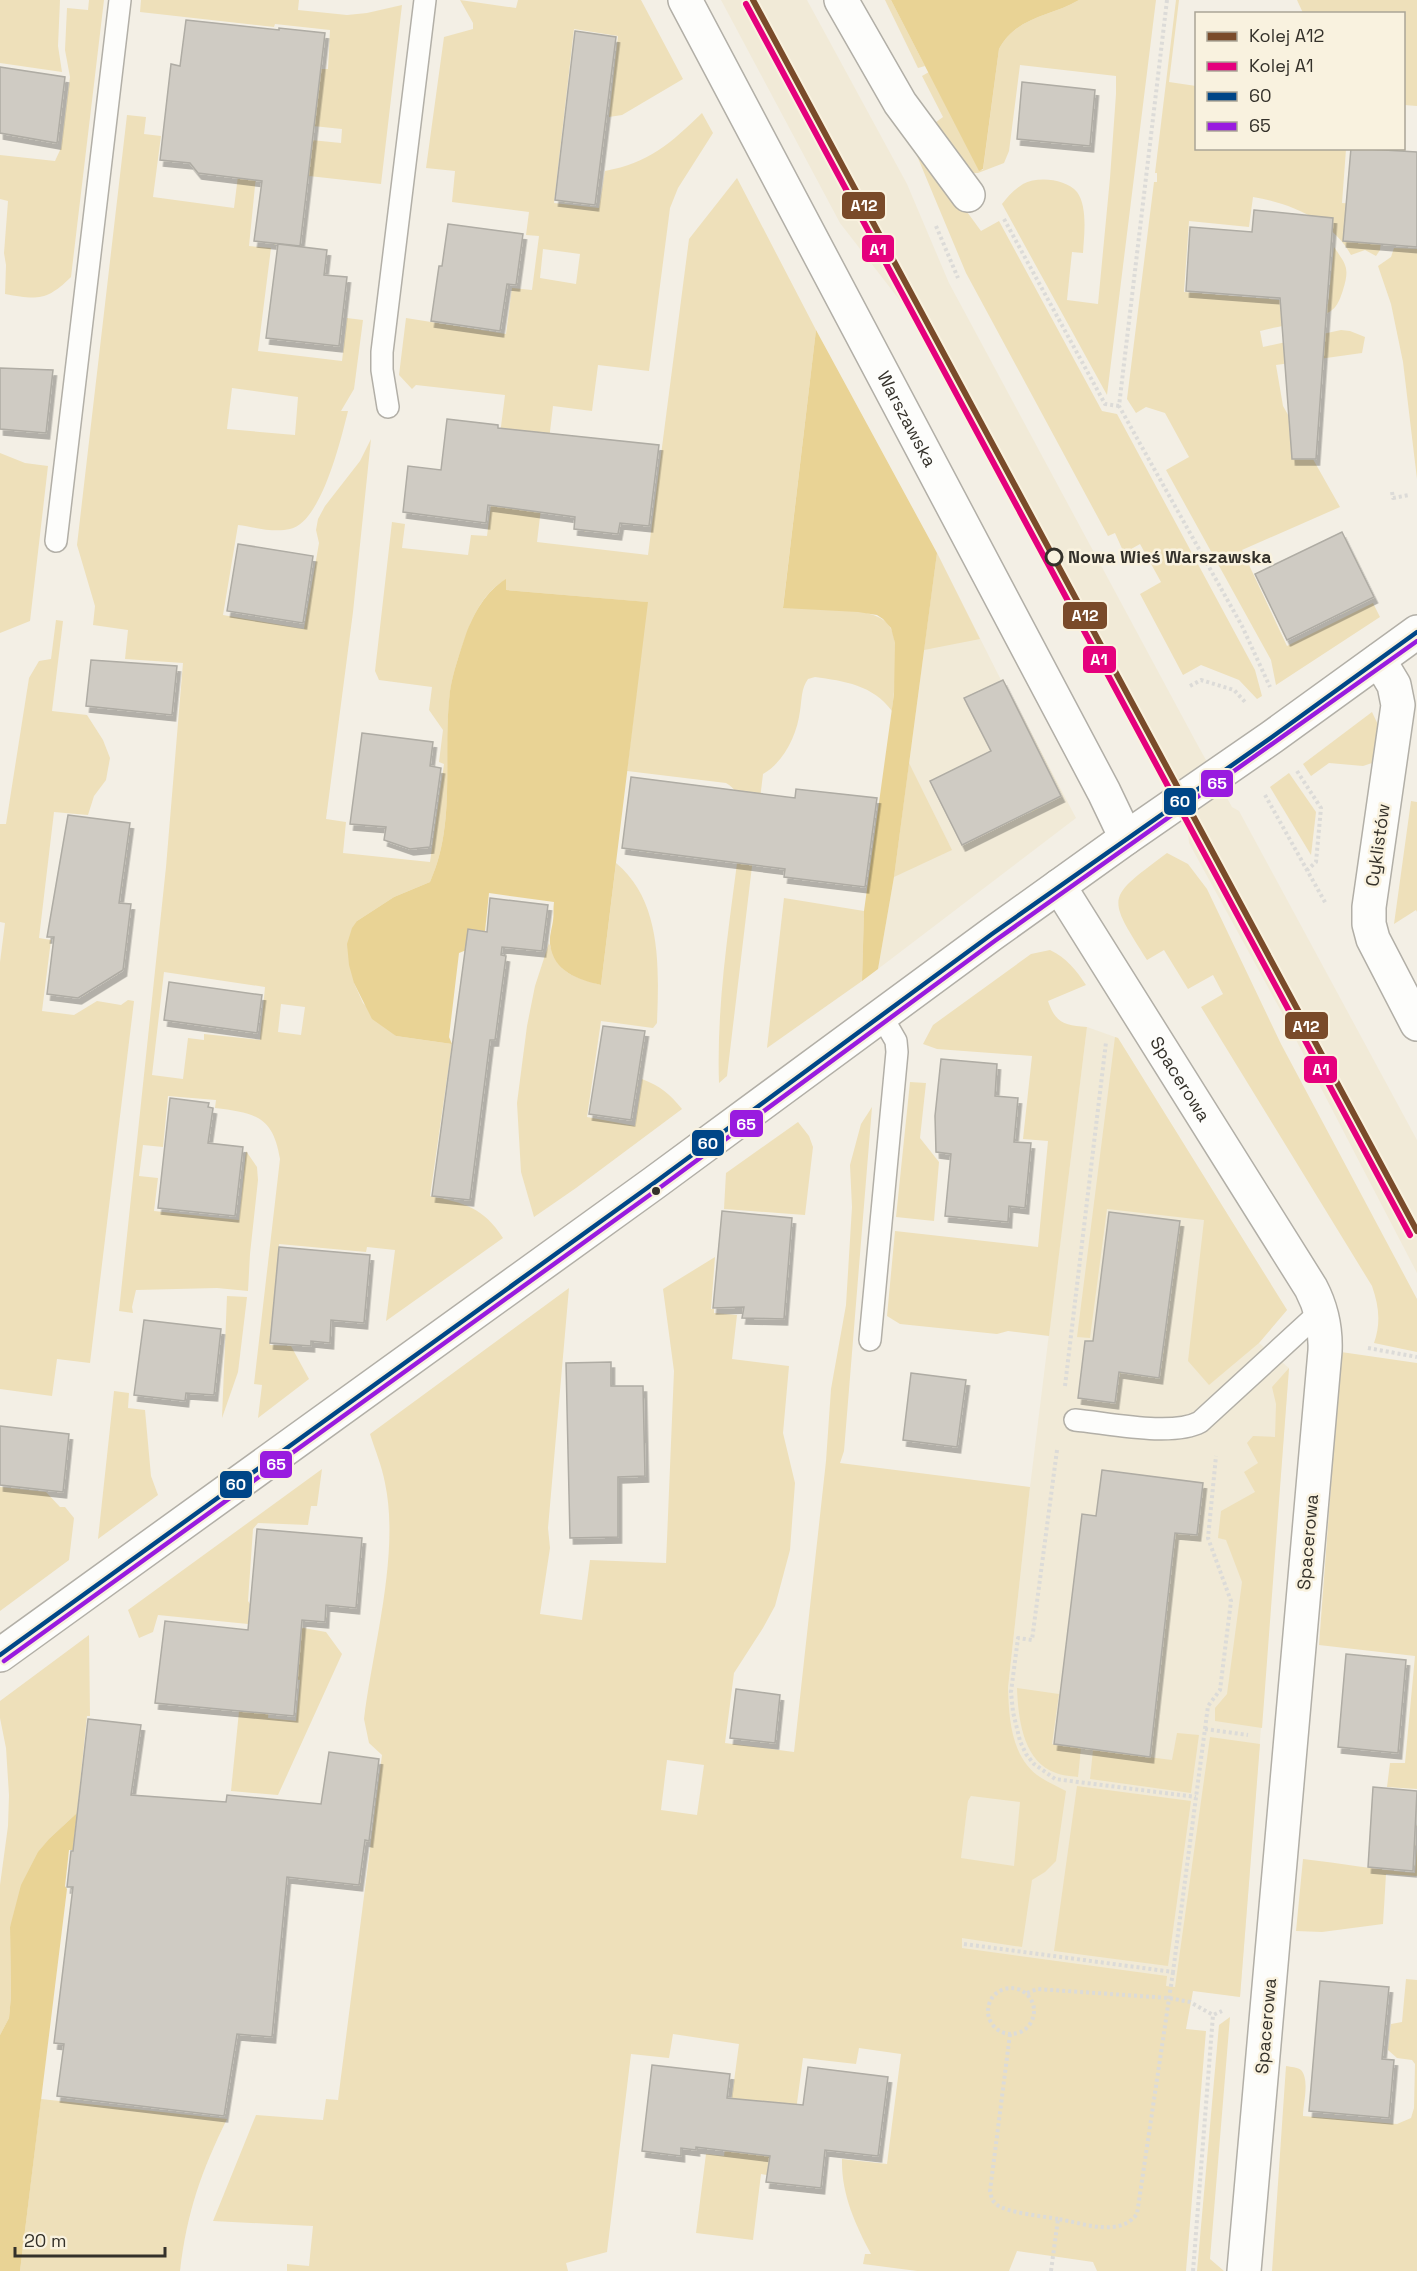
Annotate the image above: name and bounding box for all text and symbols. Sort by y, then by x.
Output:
legend [1195,12,1405,150]
text: Kolej A12 [1249,24,1324,47]
text: Kolej A1 [1249,54,1314,77]
text: 60 [1249,84,1272,107]
text: 65 [1249,114,1271,137]
line badge: A12 [841,191,886,220]
text: A12 [851,195,877,216]
line badge: A1 [861,234,895,263]
text: A1 [869,239,887,260]
street label: Warszawska [872,367,942,471]
place label: Nowa Wieś Warszawska [1068,545,1272,568]
marker: Nowa Wieś Warszawska [1045,548,1063,566]
line badge: A12 [1062,601,1108,630]
text: A12 [1072,605,1098,626]
line badge: A1 [1082,645,1117,674]
text: A1 [1090,649,1108,670]
line badge: 65 [1200,769,1234,798]
text: 65 [1207,773,1227,794]
line badge: 60 [1163,787,1197,816]
text: 60 [1170,791,1190,812]
street label: Cyklistów [1360,802,1395,888]
line badge: A12 [1284,1011,1329,1040]
text: A12 [1293,1016,1319,1037]
street label: Spacerowa [1145,1032,1216,1126]
line badge: A1 [1303,1055,1338,1084]
text: A1 [1312,1059,1330,1080]
line badge: 65 [729,1109,764,1138]
text: 65 [736,1114,756,1135]
line badge: 60 [691,1129,725,1157]
text: 60 [698,1133,718,1154]
unlabelled marker [650,1185,662,1197]
line badge: 65 [259,1450,293,1479]
text: 65 [266,1454,286,1475]
line badge: 60 [219,1470,253,1499]
text: 60 [226,1474,246,1495]
street label: Spacerowa [1292,1493,1323,1591]
street label: Spacerowa [1250,1977,1281,2075]
scale bar [15,2220,165,2258]
text: 20 m [24,2229,67,2252]

